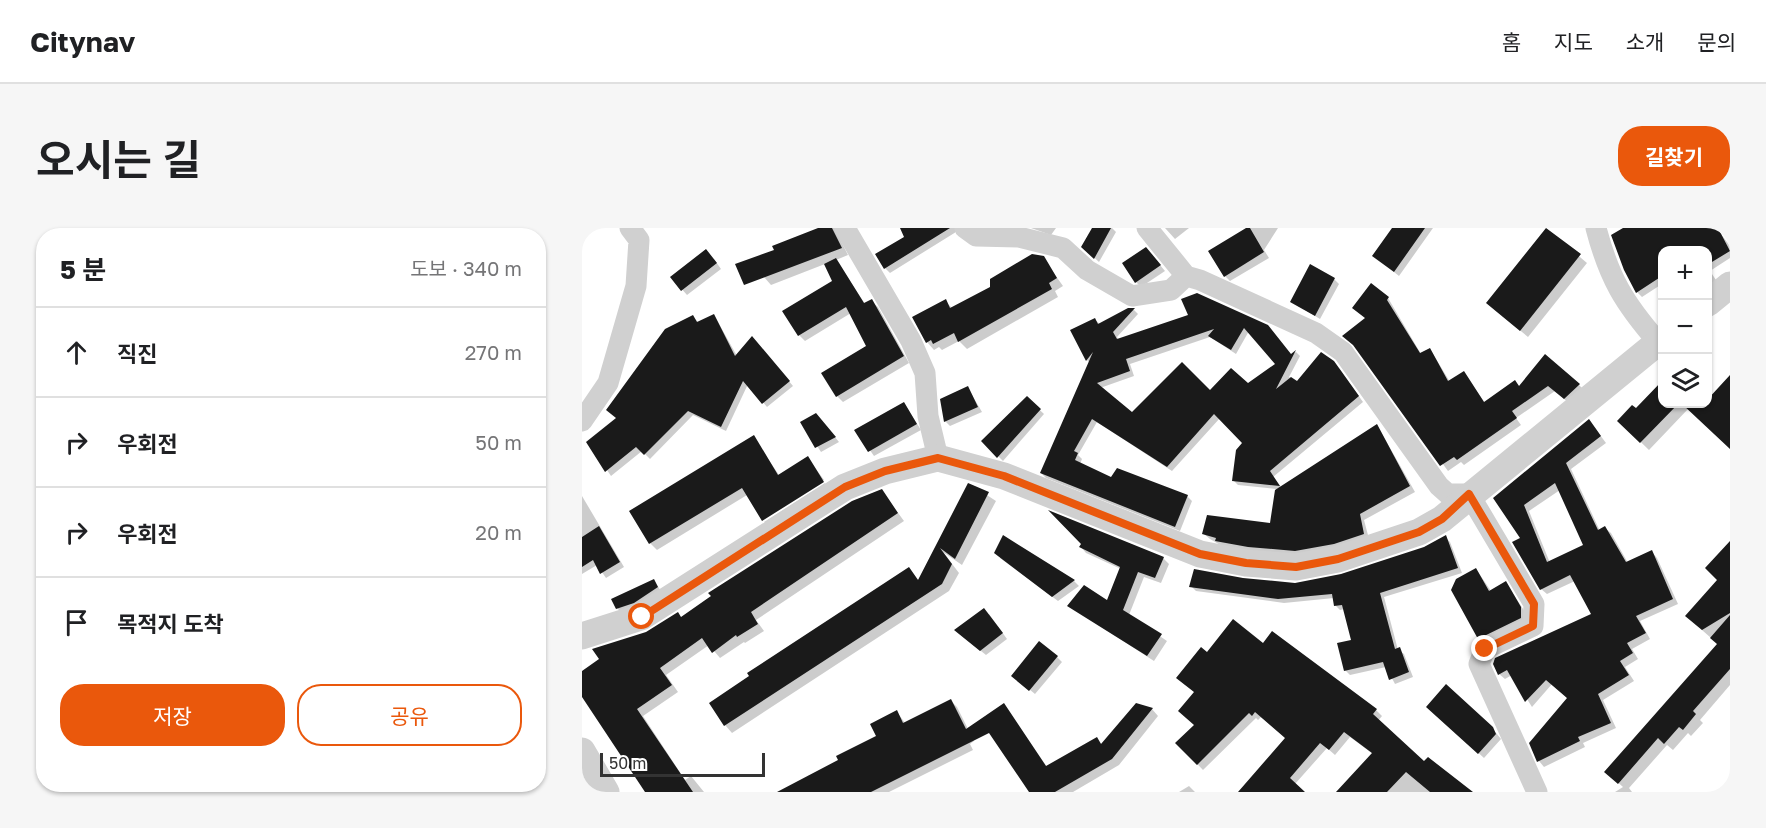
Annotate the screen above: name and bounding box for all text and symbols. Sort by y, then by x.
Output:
text: Citynav [30,25,135,58]
text: 홈 [1502,29,1521,55]
text: 지도 [1554,29,1593,55]
text: 소개 [1626,29,1664,55]
text: 문의 [1697,29,1736,55]
button: 길찾기 [1618,126,1730,186]
text: 오시는 길 [36,134,201,184]
map controls [1658,246,1712,408]
button: + [1658,246,1712,300]
text: 5 분 [60,254,106,285]
text: 도보 · 340 m [410,256,522,280]
button: − [1658,300,1712,354]
icon: ahead [60,336,93,369]
text: 직진 [117,340,157,367]
text: 270 m [465,340,522,364]
button: layers [1658,354,1712,408]
icon: right [60,426,93,459]
text: 우회전 [117,430,178,457]
text: 50 m [475,430,522,454]
icon: right [60,516,93,549]
text: 우회전 [117,520,178,547]
text: 20 m [475,520,522,544]
route start [628,603,654,629]
icon: arrive [60,606,93,639]
text: 목적지 도착 [117,610,224,637]
route end [1471,635,1497,661]
button: 저장 [60,684,285,746]
button: 공유 [297,684,522,746]
scale bar [600,750,765,778]
text: 50 m [609,753,646,773]

